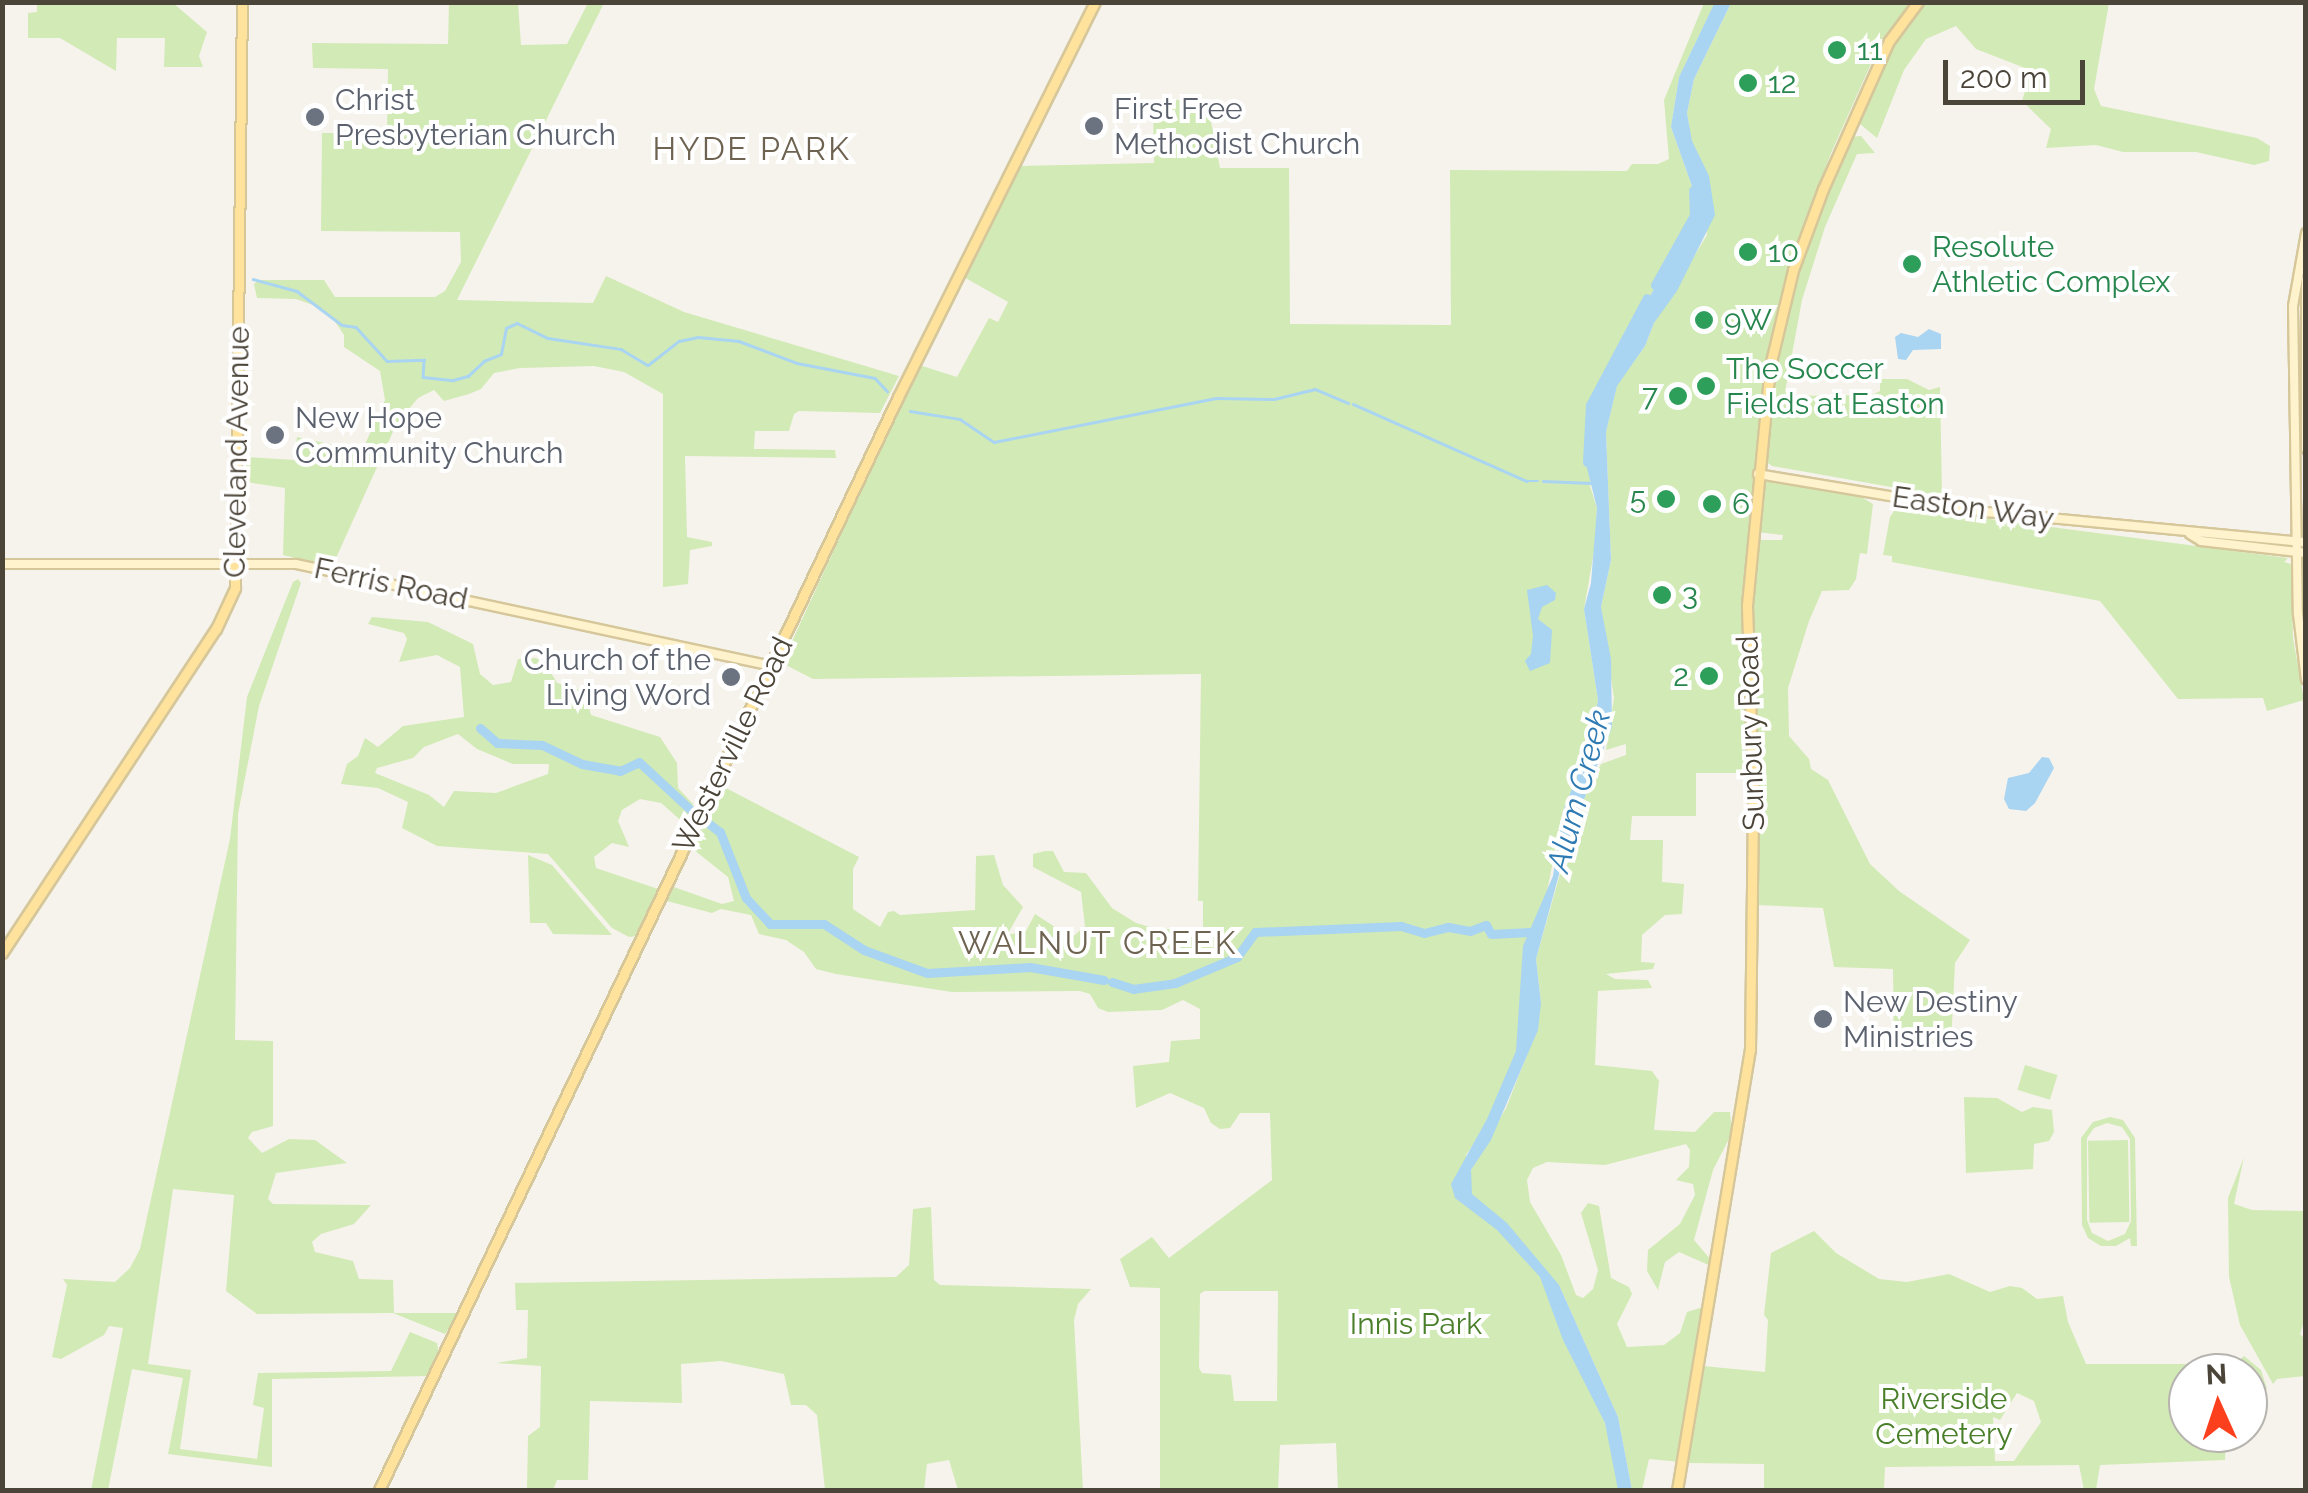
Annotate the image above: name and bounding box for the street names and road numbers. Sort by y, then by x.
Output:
street label: Cleveland Avenue [217,325,257,579]
street label: Easton Way [1889,479,2057,537]
street label: Ferris Road [311,550,471,618]
street label: Westerville Road [665,631,801,859]
street label: Sunbury Road [1730,634,1772,832]

